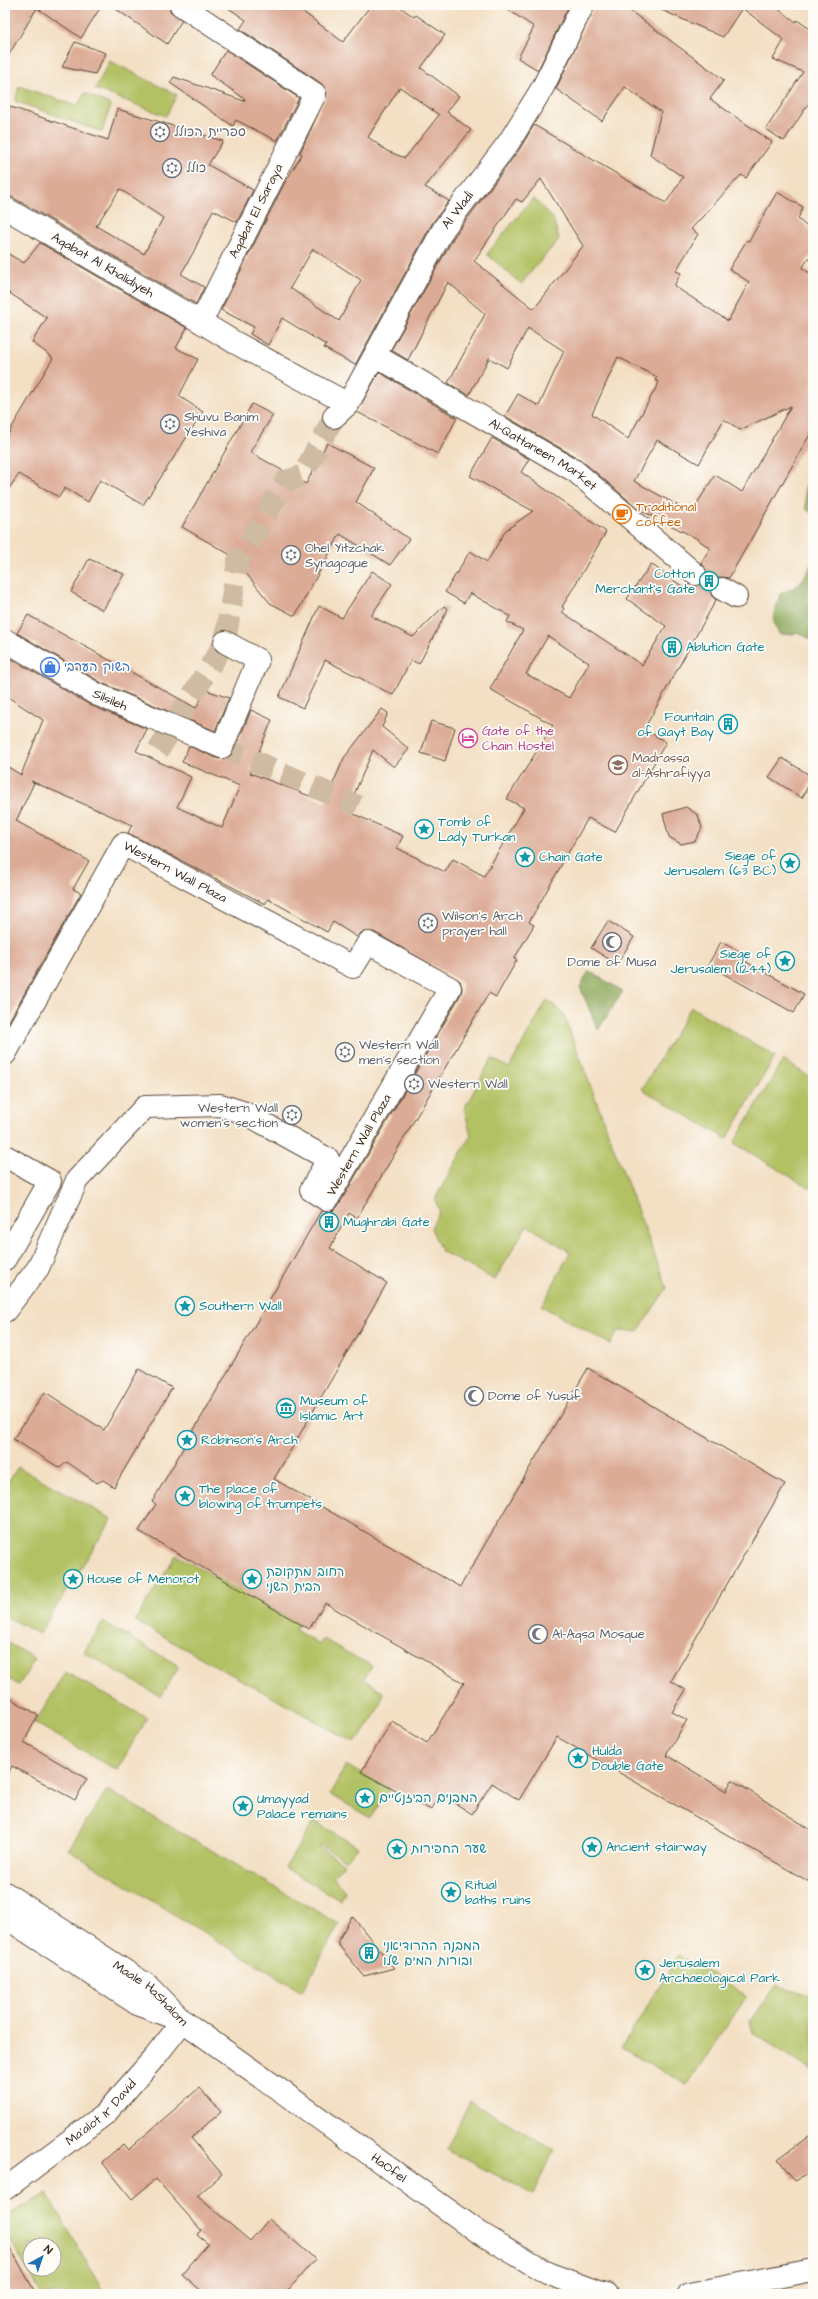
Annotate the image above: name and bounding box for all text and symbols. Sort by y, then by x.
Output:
synagogue icon: ספריית הכולל [149,121,171,143]
place label: ספריית הכולל [174,123,246,141]
synagogue icon: כולל [161,157,183,179]
place label: כולל [186,159,206,177]
street label: Aqabat El Saraya [224,160,289,262]
street label: Al Wadi [437,187,478,233]
street label: Aqabat Al Khalidiyeh [48,228,158,302]
place label: Shuvu Banim Yeshiva [184,408,259,441]
synagogue icon: Shuvu Banim Yeshiva [159,413,181,435]
street label: Al-Qattaneen Market [485,414,602,496]
place label: Traditional coffee [636,498,696,531]
cafe icon: Traditional coffee [611,503,633,525]
place label: Ohel Yitzchak Synagogue [305,539,384,573]
synagogue icon: Ohel Yitzchak Synagogue [280,544,302,566]
place label: Cotton Merchant's Gate [595,565,695,598]
building icon: Cotton Merchant's Gate [698,570,720,592]
building icon: Ablution Gate [661,636,683,658]
place label: Ablution Gate [686,638,764,656]
shop icon: השוק הערבי [39,656,61,678]
place label: השוק הערבי [64,658,130,676]
street label: Silsileh [90,685,131,715]
place label: Fountain of Qayt Bay [637,708,714,742]
building icon: Fountain of Qayt Bay [717,713,739,735]
place label: Gate of the Chain Hostel [482,722,554,755]
hotel icon: Gate of the Chain Hostel [457,727,479,749]
place label: Madrassa al-Ashrafiyya [632,749,711,783]
school or university icon: Madrassa al-Ashrafiyya [607,754,629,776]
place label: Tomb of Lady Turkan [438,813,516,847]
place icon: Tomb of Lady Turkan [413,818,435,840]
street label: Western Wall Plaza [120,837,231,907]
place icon: Chain Gate [514,846,536,868]
place label: Siege of Jerusalem (63 BC) [664,847,776,880]
place label: Chain Gate [539,848,603,866]
place icon: Siege of Jerusalem (63 BC) [779,852,801,874]
place label: Wilson's Arch prayer hall [442,907,523,941]
synagogue icon: Wilson's Arch prayer hall [417,912,439,934]
mosque icon: Dome of Musa [601,931,623,953]
place label: Siege of Jerusalem (1244) [671,945,771,978]
place icon: Siege of Jerusalem (1244) [774,950,796,972]
place label: Dome of Musa [568,953,657,971]
place label: Western Wall men's section [359,1036,440,1069]
synagogue icon: Western Wall men's section [334,1041,356,1063]
synagogue icon: Western Wall [403,1073,425,1095]
place label: Western Wall [428,1075,508,1093]
street label: Western Wall Plaza [322,1090,396,1199]
place label: Western Wall women's section [180,1099,278,1132]
synagogue icon: Western Wall women's section [281,1104,303,1126]
building icon: Mughrabi Gate [318,1211,340,1233]
place label: Mughrabi Gate [343,1213,430,1232]
place icon: Southern Wall [174,1295,196,1317]
place label: Southern Wall [199,1297,282,1315]
mosque icon: Dome of Yusuf [463,1385,485,1407]
place label: Dome of Yusuf [488,1387,581,1405]
place label: Museum of Islamic Art [300,1392,368,1425]
museum icon: Museum of Islamic Art [275,1397,297,1419]
place icon: Robinson's Arch [176,1429,198,1451]
place label: Robinson's Arch [201,1431,298,1449]
place label: The place of blowing of trumpets [199,1480,322,1514]
place icon: The place of blowing of trumpets [174,1485,196,1507]
place label: רחוב מתקופת הבית השני [266,1563,344,1596]
place icon: House of Menorot [62,1568,84,1590]
place icon: רחוב מתקופת הבית השני [241,1568,263,1590]
place label: House of Menorot [87,1570,200,1588]
mosque icon: Al-Aqsa Mosque [527,1623,549,1645]
place label: Al-Aqsa Mosque [552,1625,645,1643]
place label: Hulda Double Gate [592,1742,664,1775]
place icon: Hulda Double Gate [567,1747,589,1769]
place icon: המבנים הביזנטיים [354,1787,376,1809]
place label: המבנים הביזנטיים [379,1789,477,1807]
place label: Umayyad Palace remains [257,1790,347,1823]
place icon: Umayyad Palace remains [232,1795,254,1817]
place icon: Ancient stairway [581,1836,603,1858]
place icon: שער החפירות [386,1838,408,1860]
place label: Ancient stairway [606,1838,707,1857]
place label: שער החפירות [410,1840,487,1858]
place label: Ritual baths ruins [465,1876,532,1909]
place icon: Ritual baths ruins [440,1881,462,1903]
place label: המבנה ההרודיאני ובורות המים שלו [383,1937,480,1970]
building icon: המבנה ההרודיאני ובורות המים שלו [358,1942,380,1964]
place label: Jerusalem Archaeological Park [659,1954,780,1988]
street label: Maale HaShalom [109,1956,193,2031]
place icon: Jerusalem Archaeological Park [634,1959,656,1981]
street label: Ma'alot Ir David [62,2075,141,2150]
street label: HaOfel [367,2149,410,2187]
north arrow [22,2237,62,2277]
text: N [41,2242,56,2258]

